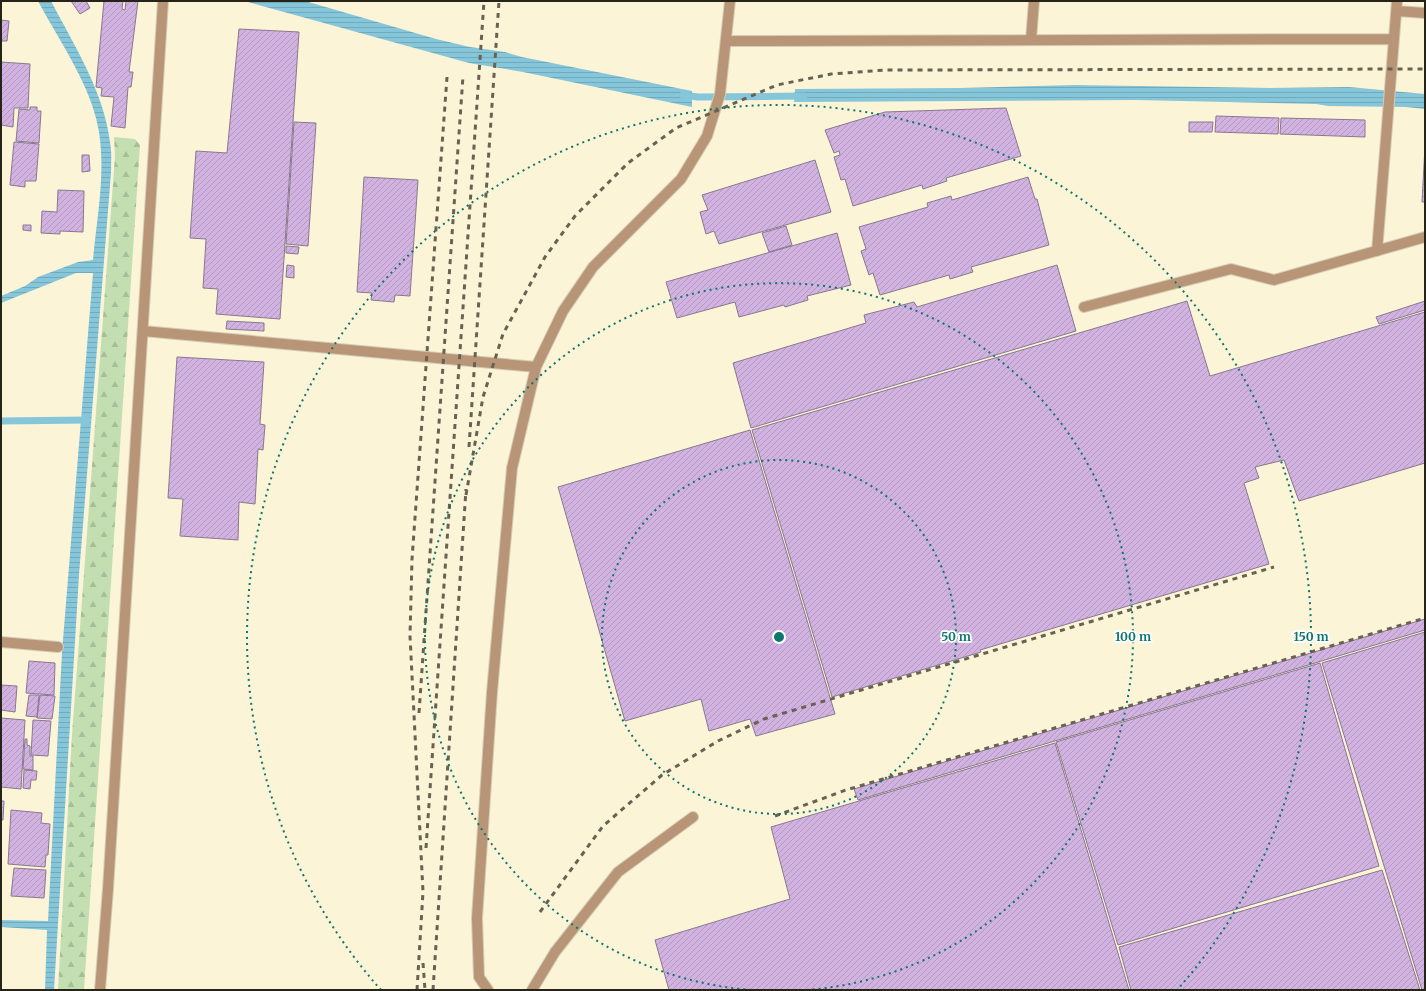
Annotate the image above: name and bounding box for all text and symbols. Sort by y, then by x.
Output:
text: 50 m [941,629,971,644]
text: 100 m [1115,629,1151,644]
text: 150 m [1294,629,1329,644]
centre of rings [772,630,786,644]

